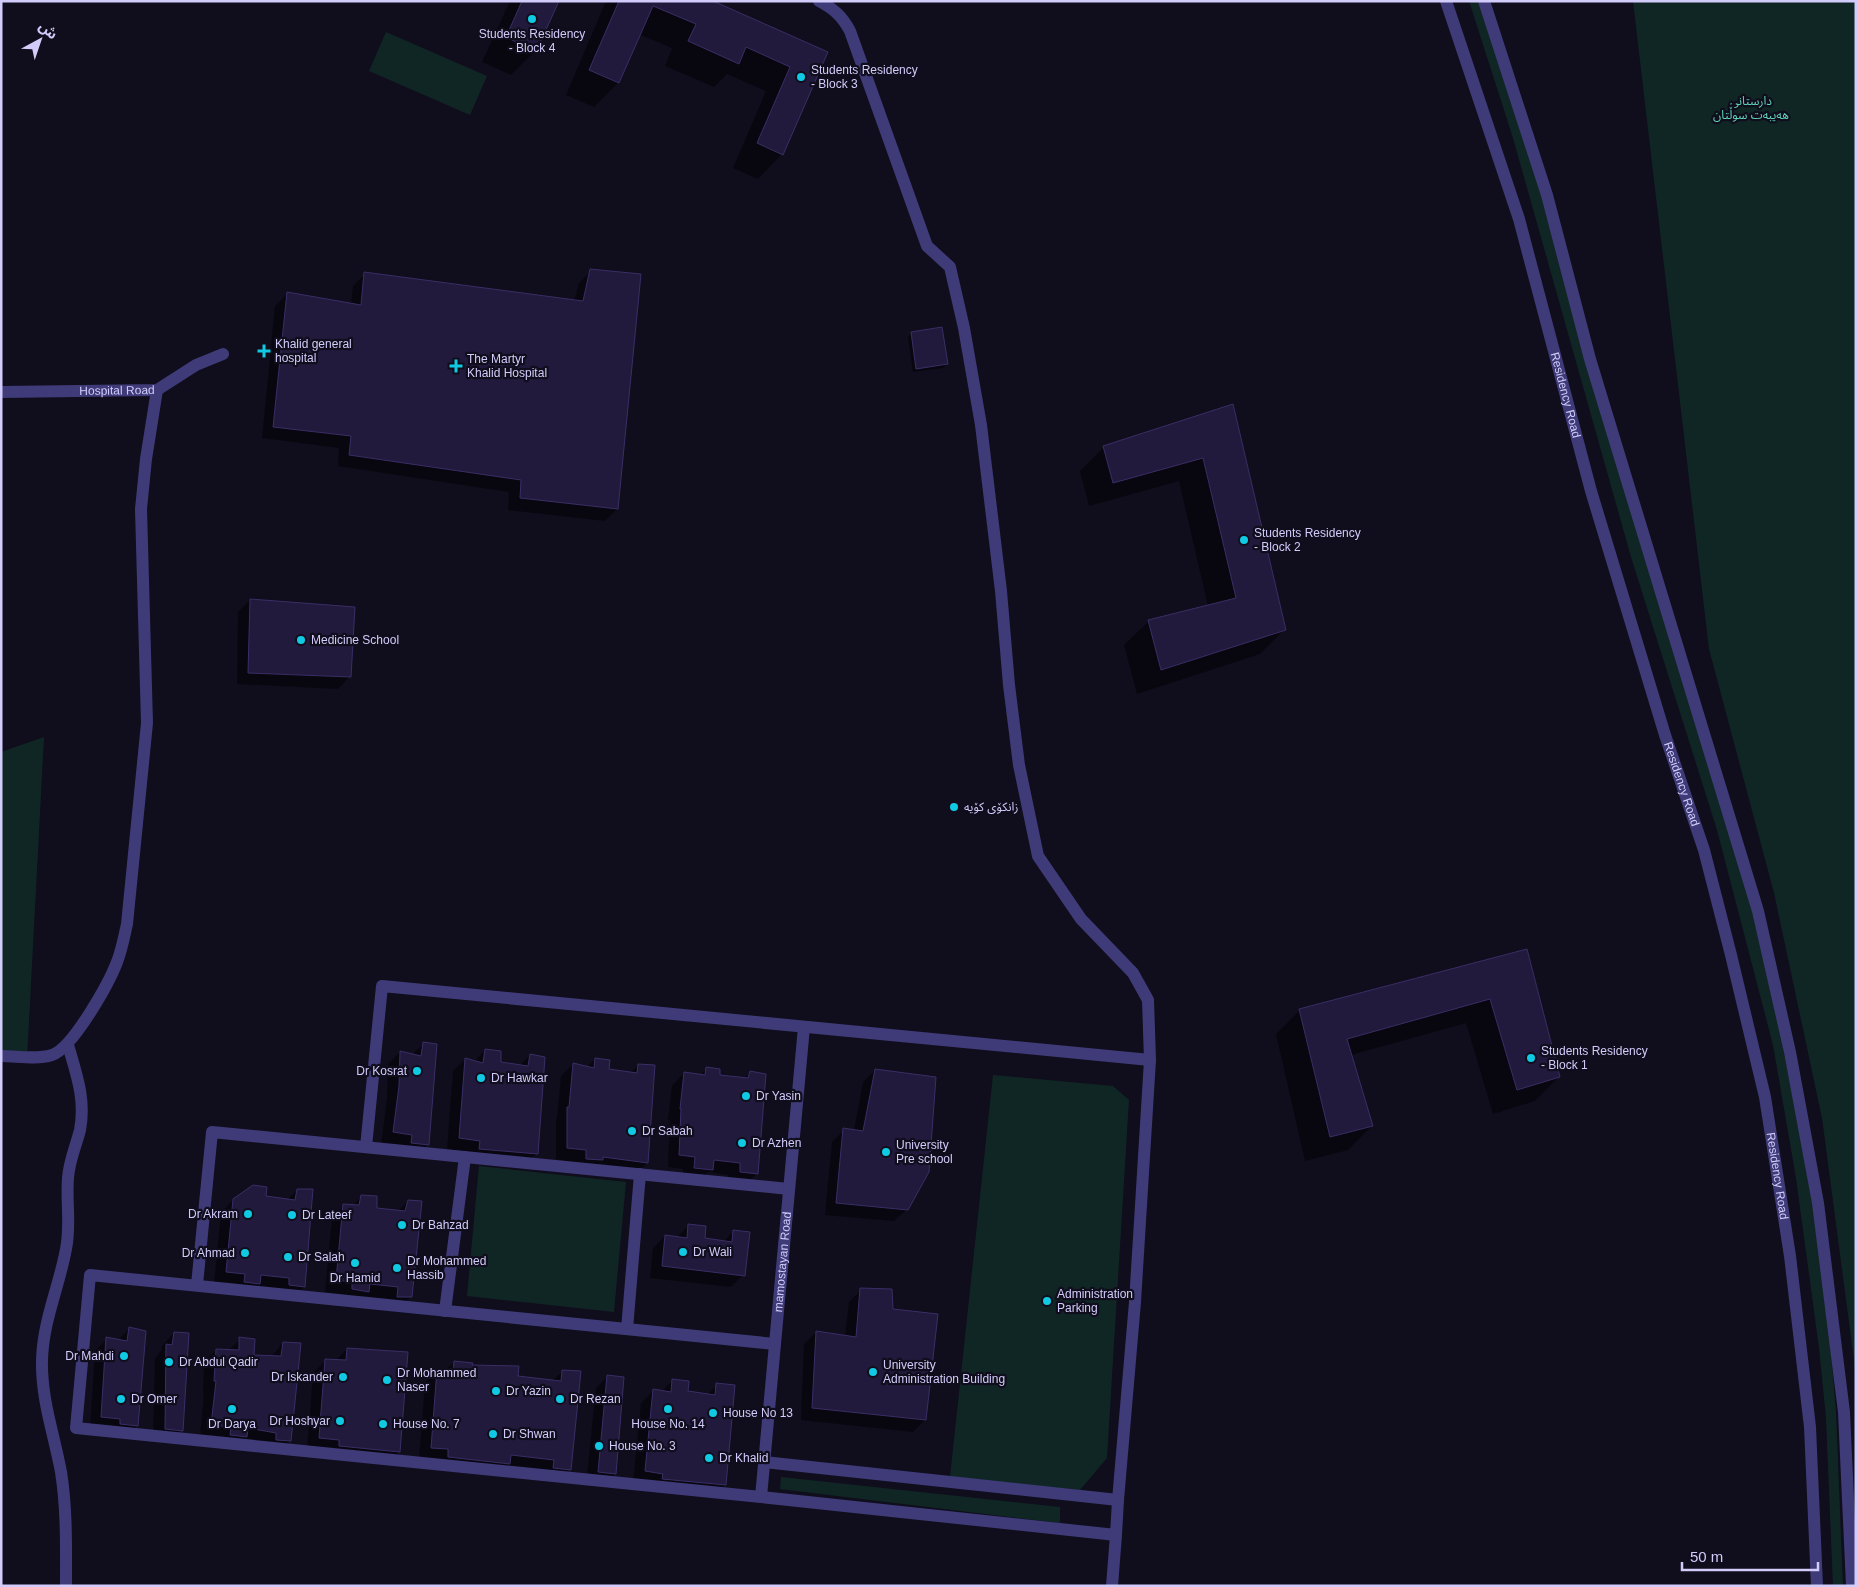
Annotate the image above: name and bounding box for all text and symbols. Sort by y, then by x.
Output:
marker: Students Residency - Block 4 [526,13,538,25]
north arrow [15,15,65,65]
text: ش [36,18,61,42]
place label: Students Residency - Block 4 [479,27,585,55]
place label: Students Residency - Block 3 [811,63,918,91]
marker: Students Residency - Block 3 [795,71,807,83]
park label: دارستانی هەیبەت سوڵتان [1713,94,1789,122]
place label: Khalid general hospital [275,337,352,365]
marker: Khalid general hospital [257,344,271,358]
street label: Residency Road [1548,351,1584,439]
place label: The Martyr Khalid Hospital [467,352,547,380]
marker: The Martyr Khalid Hospital [449,359,463,373]
street label: Hospital Road [79,383,155,398]
place label: Students Residency - Block 2 [1254,526,1361,554]
marker: Students Residency - Block 2 [1238,534,1250,546]
place label: Medicine School [311,633,399,647]
marker: Medicine School [295,634,307,646]
street label: Residency Road [1661,740,1702,828]
place label: زانکۆی کۆیە [964,800,1018,814]
marker: زانکۆی کۆیە [948,801,960,813]
place label: Students Residency - Block 1 [1541,1044,1648,1072]
marker: Students Residency - Block 1 [1525,1052,1537,1064]
place label: Dr Kosrat [356,1064,408,1078]
marker: Dr Kosrat [411,1065,423,1077]
place label: Dr Hawkar [491,1071,548,1085]
marker: Dr Hawkar [475,1072,487,1084]
place label: Dr Yasin [756,1089,801,1103]
marker: Dr Yasin [740,1090,752,1102]
place label: Dr Sabah [642,1124,693,1138]
marker: Dr Sabah [626,1125,638,1137]
street label: Residency Road [1764,1131,1791,1221]
place label: Dr Azhen [752,1136,801,1150]
marker: Dr Azhen [736,1137,748,1149]
place label: University Pre school [896,1138,953,1166]
marker: University Pre school [880,1146,892,1158]
place label: Dr Akram [188,1207,238,1221]
marker: Dr Akram [242,1208,254,1220]
place label: Dr Lateef [302,1208,352,1222]
marker: Dr Lateef [286,1209,298,1221]
street label: mamostayan Road [771,1211,794,1313]
place label: Dr Bahzad [412,1218,469,1232]
marker: Dr Bahzad [396,1219,408,1231]
place label: Dr Wali [693,1245,732,1259]
place label: Dr Ahmad [182,1246,235,1260]
marker: Dr Wali [677,1246,689,1258]
marker: Dr Ahmad [239,1247,251,1259]
place label: Dr Salah [298,1250,345,1264]
marker: Dr Salah [282,1251,294,1263]
place label: Dr Mohammed Hassib [407,1254,486,1282]
marker: Dr Hamid [349,1257,361,1269]
marker: Dr Mohammed Hassib [391,1262,403,1274]
place label: Dr Hamid [330,1271,380,1285]
place label: Administration Parking [1057,1287,1133,1315]
marker: Administration Parking [1041,1295,1053,1307]
place label: Dr Mahdi [65,1349,114,1363]
marker: Dr Mahdi [118,1350,130,1362]
place label: Dr Abdul Qadir [179,1355,258,1369]
marker: Dr Abdul Qadir [163,1356,175,1368]
place label: University Administration Building [883,1358,1005,1386]
place label: Dr Mohammed Naser [397,1366,476,1394]
marker: University Administration Building [867,1366,879,1378]
place label: Dr Iskander [271,1370,333,1384]
marker: Dr Iskander [337,1371,349,1383]
marker: Dr Mohammed Naser [381,1374,393,1386]
place label: Dr Yazin [506,1384,551,1398]
marker: Dr Yazin [490,1385,502,1397]
place label: Dr Omer [131,1392,177,1406]
place label: Dr Rezan [570,1392,621,1406]
marker: Dr Omer [115,1393,127,1405]
marker: Dr Rezan [554,1393,566,1405]
marker: Dr Darya [226,1403,238,1415]
marker: House No. 14 [662,1403,674,1415]
place label: House No 13 [723,1406,793,1420]
marker: House No 13 [707,1407,719,1419]
place label: Dr Hoshyar [269,1414,330,1428]
marker: Dr Hoshyar [334,1415,346,1427]
place label: Dr Darya [208,1417,256,1431]
place label: House No. 7 [393,1417,460,1431]
place label: House No. 14 [631,1417,705,1431]
marker: House No. 7 [377,1418,389,1430]
place label: Dr Shwan [503,1427,556,1441]
marker: Dr Shwan [487,1428,499,1440]
place label: House No. 3 [609,1439,676,1453]
marker: House No. 3 [593,1440,605,1452]
place label: Dr Khalid [719,1451,768,1465]
marker: Dr Khalid [703,1452,715,1464]
scale bar [1682,1540,1818,1572]
text: 50 m [1690,1548,1723,1565]

